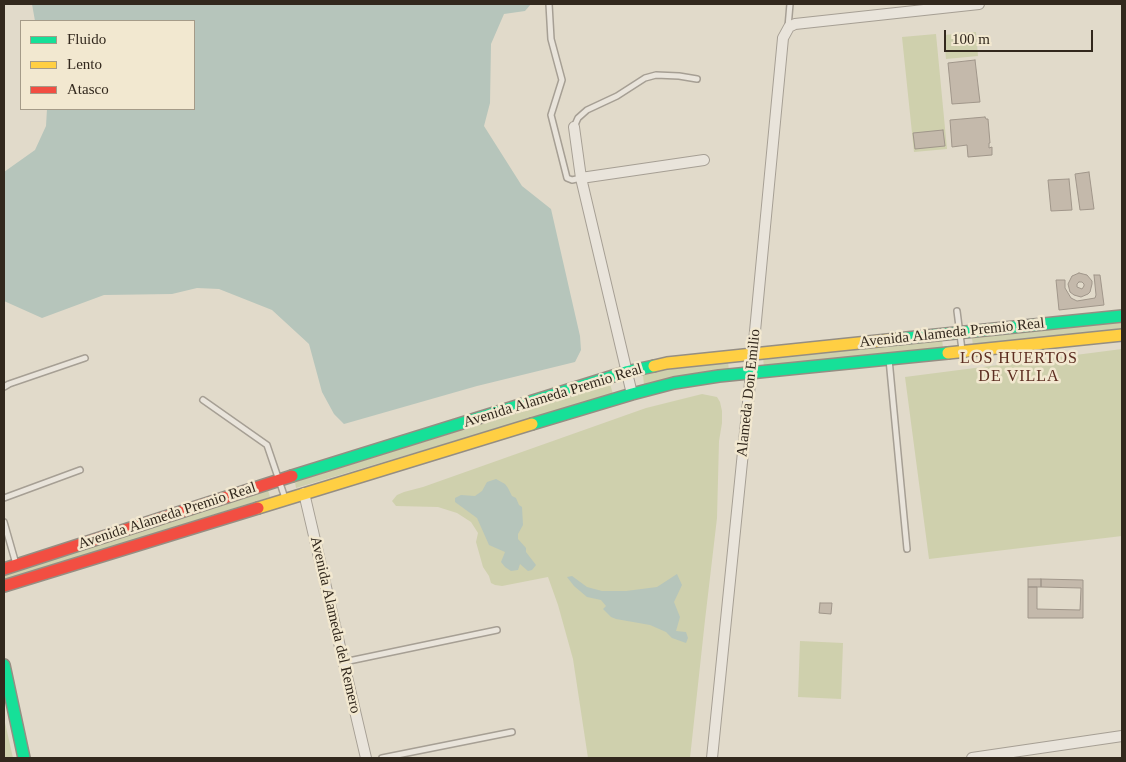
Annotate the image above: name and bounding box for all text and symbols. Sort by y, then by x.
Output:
legend [20,20,195,110]
scale bar [946,20,1095,52]
text: Fluido [67,31,106,47]
text: 100 m [952,31,990,47]
text: Lento [67,56,102,72]
text: Atasco [67,81,109,97]
street label: Avenida Alameda Premio Real [859,314,1045,352]
street label: Alameda Don Emilio [733,328,765,458]
district label: LOS HUERTOS DE VILLA [959,349,1079,387]
street label: Avenida Alameda Premio Real [461,360,645,432]
street label: Avenida Alameda Premio Real [76,479,258,553]
street label: Avenida Alameda del Remero [306,535,364,715]

